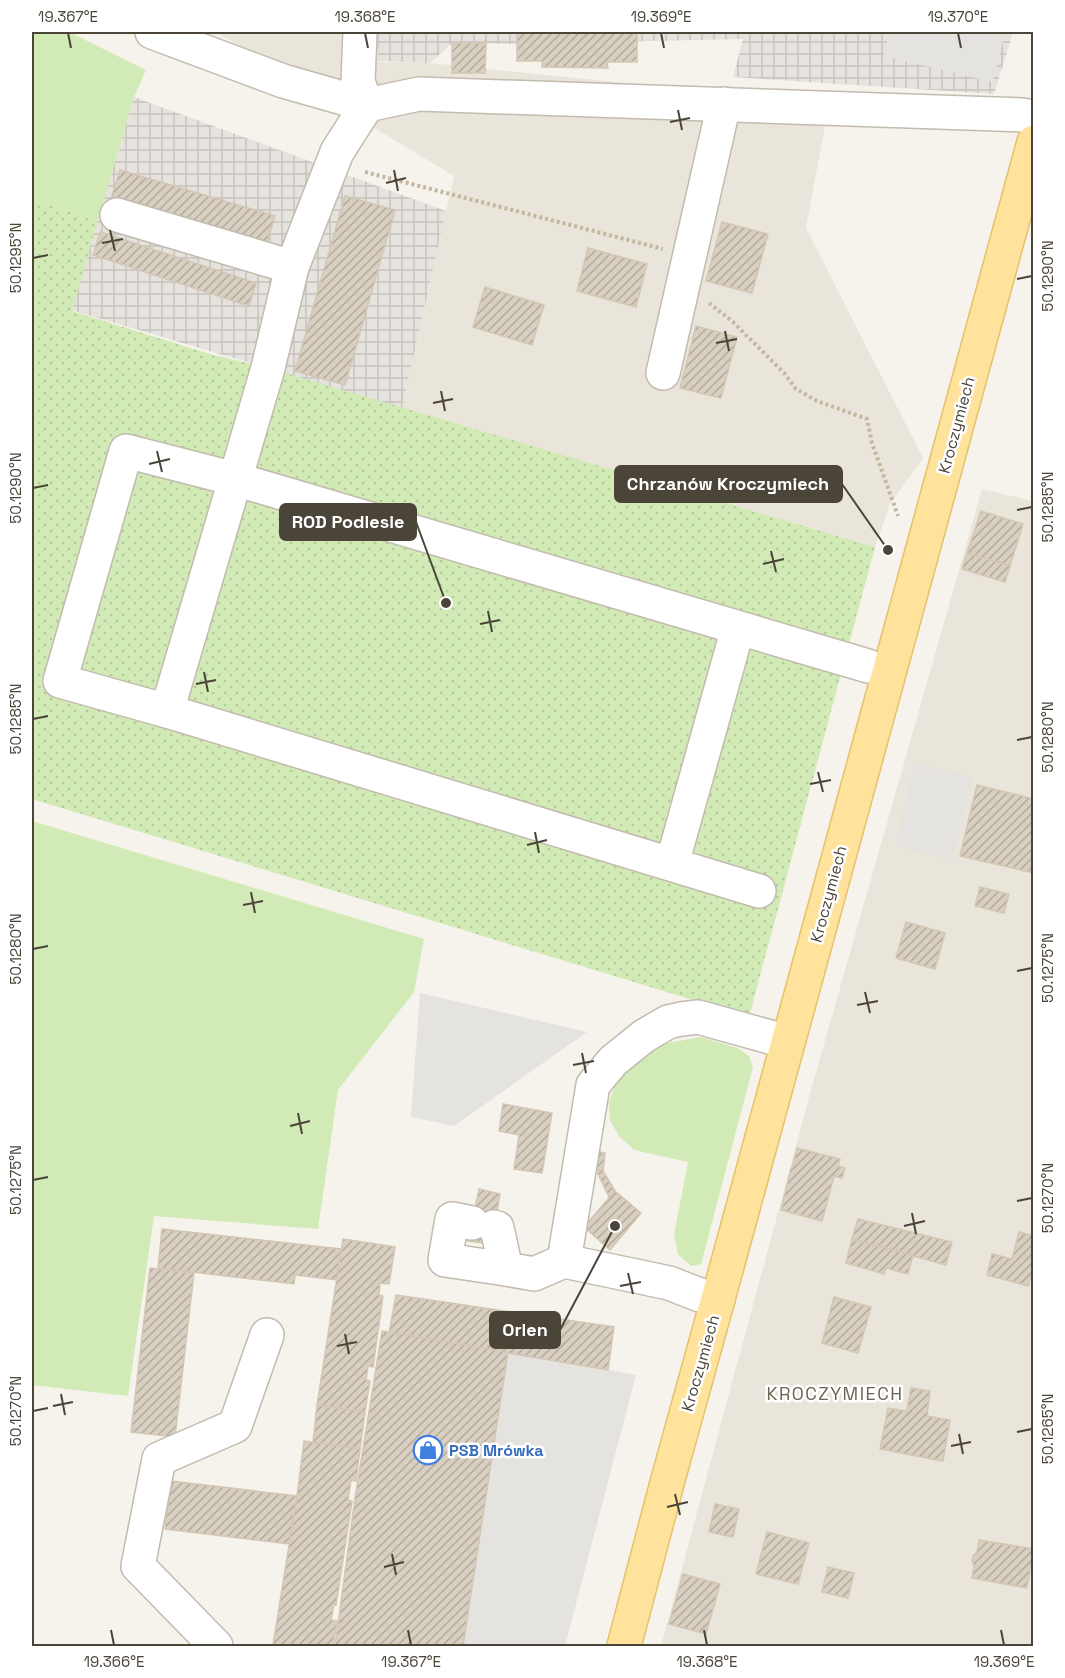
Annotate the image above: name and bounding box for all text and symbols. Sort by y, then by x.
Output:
text: 19.367°E [38,7,98,26]
text: 19.368°E [335,7,395,26]
text: 19.369°E [631,7,691,26]
text: 19.370°E [928,7,988,26]
text: 50.1295°N [6,223,25,293]
text: 50.1290°N [1038,240,1057,312]
street label: Kroczymiech [933,374,979,476]
text: 50.1290°N [6,452,25,524]
callout: Chrzanów Kroczymiech [615,466,842,502]
text: Chrzanów Kroczymiech [627,472,829,495]
text: 50.1285°N [1038,472,1057,542]
callout: ROD Podlesie [280,504,416,540]
text: ROD Podlesie [292,510,404,533]
text: 50.1285°N [6,684,25,754]
text: 50.1280°N [1038,701,1057,773]
street label: Kroczymiech [805,843,851,945]
text: 50.1280°N [6,913,25,985]
text: 50.1275°N [1038,933,1057,1003]
text: 50.1275°N [6,1145,25,1215]
text: 50.1270°N [1038,1163,1057,1233]
callout: Orlen [490,1312,560,1348]
street label: Kroczymiech [677,1312,724,1414]
text: Orlen [502,1318,548,1341]
text: 50.1270°N [6,1376,25,1446]
district label: KROCZYMIECH [766,1382,904,1405]
text: 50.1265°N [1038,1394,1057,1464]
shop icon: PSB Mrówka [412,1434,444,1466]
place label: PSB Mrówka [449,1440,544,1461]
text: 19.366°E [84,1652,144,1671]
text: 19.367°E [381,1652,441,1671]
text: 19.368°E [677,1652,737,1671]
text: 19.369°E [974,1652,1034,1671]

